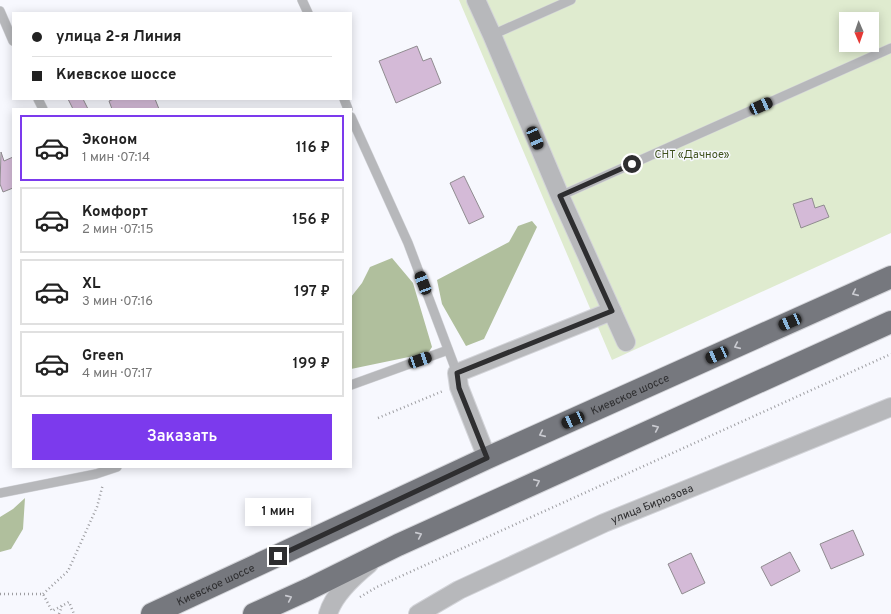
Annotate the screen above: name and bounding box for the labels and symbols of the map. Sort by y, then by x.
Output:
north arrow [839,12,879,52]
car [748,96,774,116]
car [525,125,545,151]
park label: СНТ «Дачное» [655,148,730,162]
route start [623,155,641,173]
car [413,270,433,296]
one-way arrow [852,288,860,296]
car [777,312,803,332]
one-way arrow [733,341,741,349]
car [704,345,730,365]
car [407,350,433,370]
street label: Киевское шоссе [589,371,672,419]
car [560,410,586,430]
one-way arrow [652,425,659,433]
one-way arrow [538,429,545,437]
one-way arrow [533,479,541,487]
street label: улица Бирюзова [609,482,696,527]
callout: 1 мин [245,498,311,526]
one-way arrow [415,532,422,540]
route end [269,547,287,565]
street label: Киевское шоссе [175,561,257,610]
one-way arrow [285,595,293,603]

